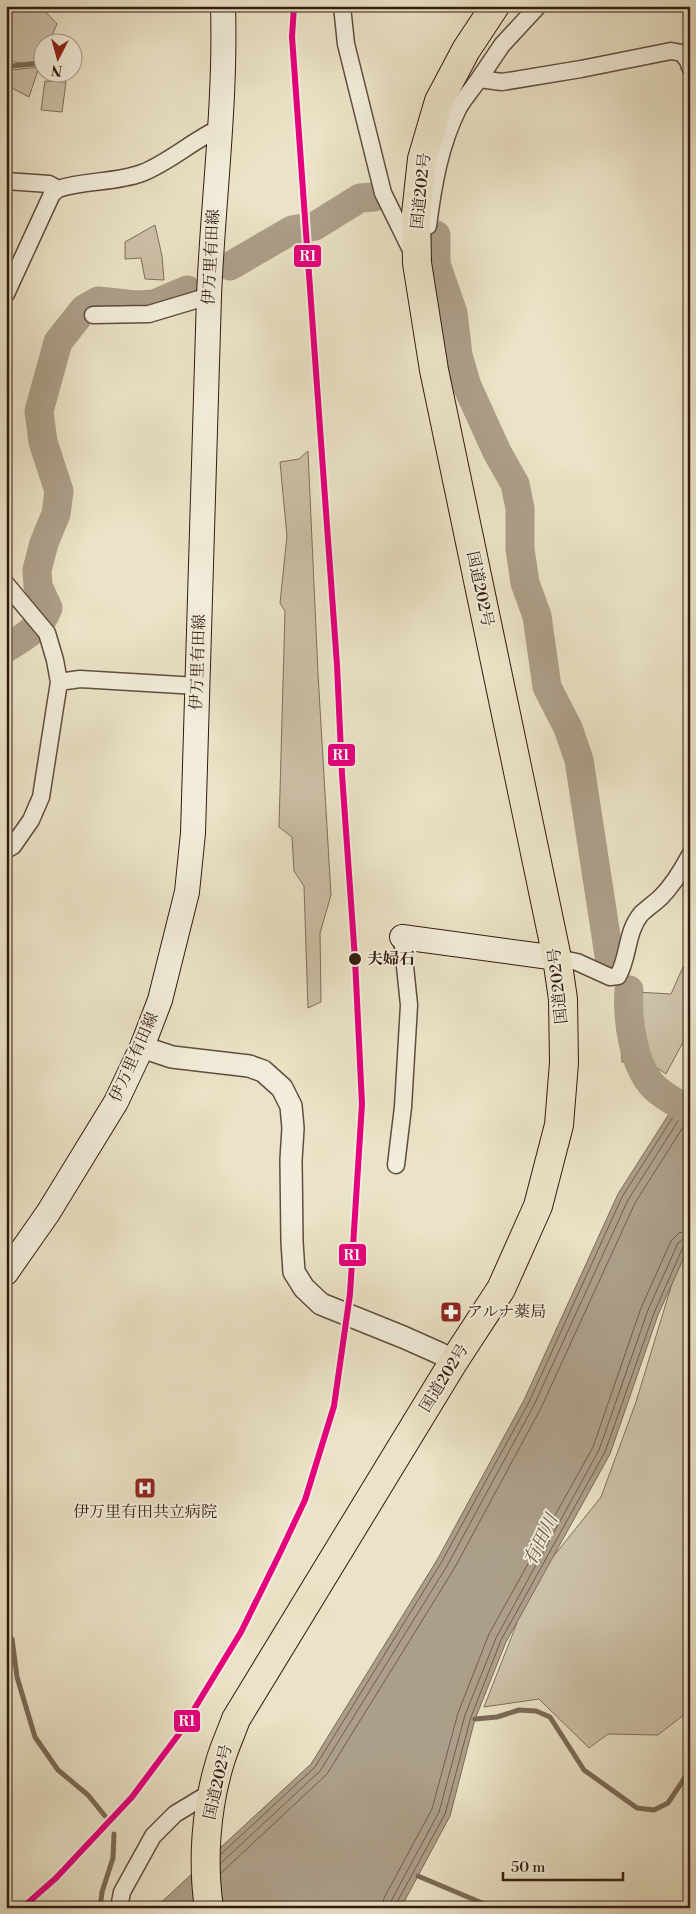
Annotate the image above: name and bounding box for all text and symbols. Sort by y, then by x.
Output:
north arrow [32,32,82,82]
text: N [50,60,63,79]
street label: 国道202号 [407,152,435,230]
street label: 伊万里有田線 [199,209,223,305]
line badge: R1 [293,244,322,268]
text: R1 [299,248,317,266]
street label: 国道202号 [462,549,498,629]
street label: 伊万里有田線 [186,614,210,710]
line badge: R1 [327,743,356,767]
text: R1 [332,747,350,765]
street label: 国道202号 [544,947,572,1025]
place label: 夫婦石 [367,949,415,969]
marker: 夫婦石 [347,951,363,967]
street label: 伊万里有田線 [105,1009,163,1105]
line badge: R1 [338,1243,367,1267]
text: R1 [343,1247,361,1265]
pharmacy icon: アルナ薬局 [439,1300,463,1324]
place label: アルナ薬局 [467,1302,546,1322]
street label: 国道202号 [415,1340,473,1416]
hospital icon: 伊万里有田共立病院 [133,1476,157,1500]
place label: 伊万里有田共立病院 [73,1502,217,1522]
water label: 有田川 [519,1509,564,1569]
line badge: R1 [173,1709,201,1733]
text: R1 [178,1713,196,1731]
street label: 国道202号 [200,1742,236,1822]
scale bar [503,1849,624,1881]
text: 50 m [511,1858,545,1877]

